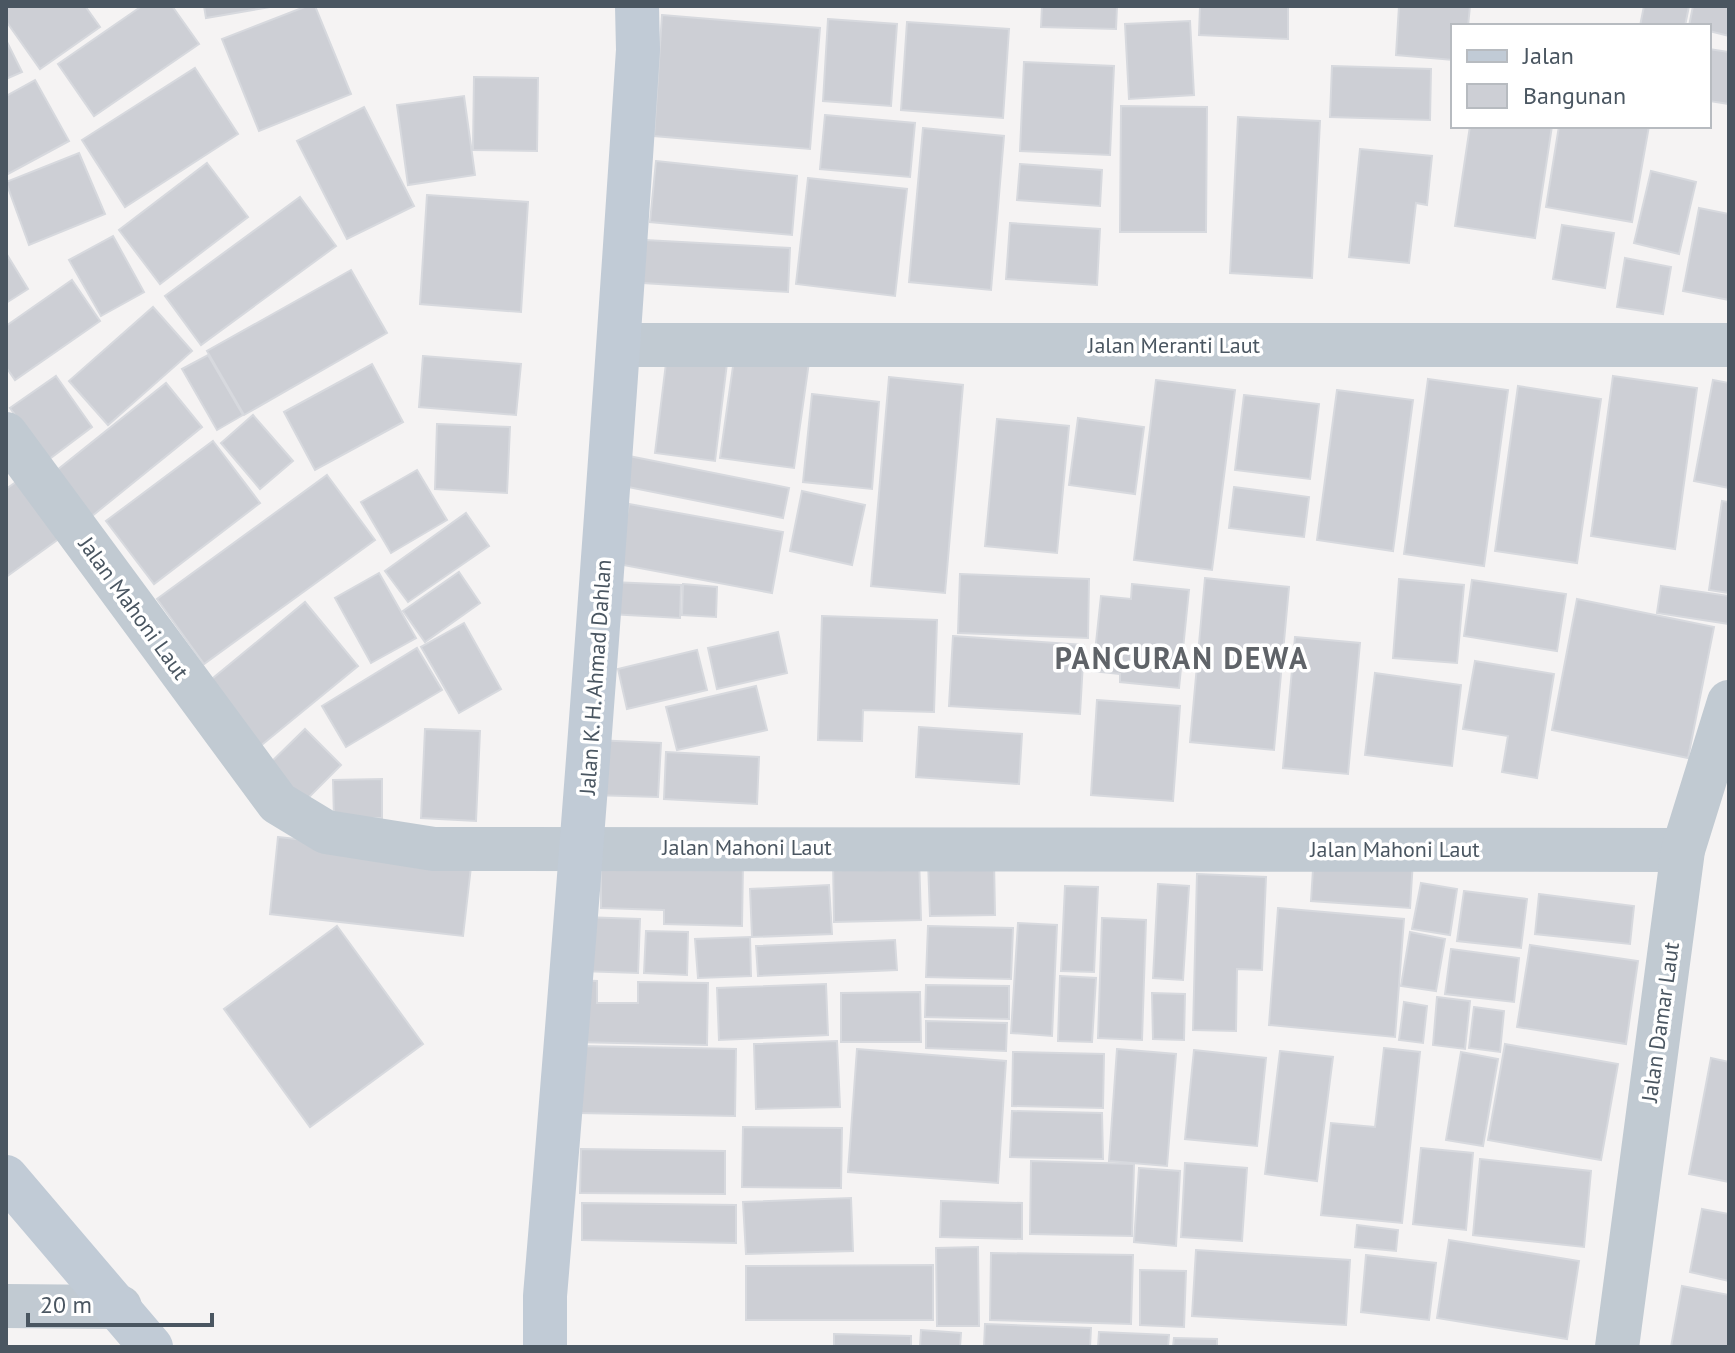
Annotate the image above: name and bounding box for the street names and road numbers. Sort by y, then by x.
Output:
street label: Jalan Meranti Laut [1087,331,1261,359]
street label: Jalan Mahoni Laut [72,530,196,685]
street label: Jalan K. H. Ahmad Dahlan [573,558,617,797]
street label: Jalan Mahoni Laut [661,833,832,861]
street label: Jalan Mahoni Laut [1309,835,1480,863]
street label: Jalan Damar Laut [1635,940,1685,1105]

